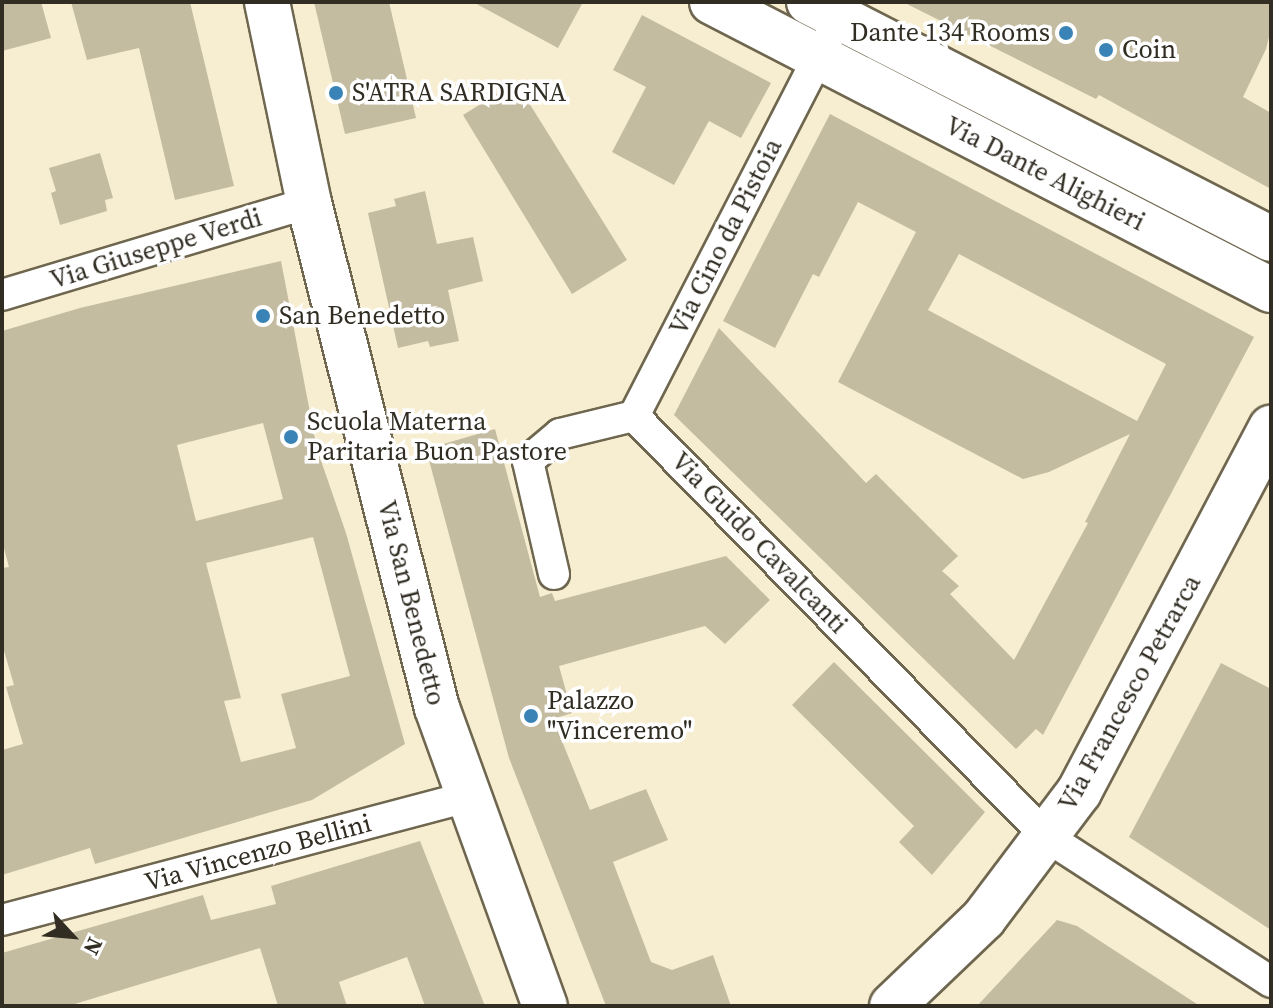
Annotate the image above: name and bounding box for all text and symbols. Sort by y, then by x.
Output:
place label: Dante 134 Rooms [850,17,1050,49]
marker: Dante 134 Rooms [1057,24,1075,42]
place label: Coin [1122,34,1176,66]
marker: Coin [1097,41,1115,59]
place label: S'ATRA SARDIGNA [352,77,566,109]
marker: S'ATRA SARDIGNA [327,84,345,102]
street label: Via Dante Alighieri [940,110,1150,238]
street label: Via Cino da Pistoia [663,134,789,340]
street label: Via Giuseppe Verdi [46,202,266,296]
place label: San Benedetto [279,300,445,332]
marker: San Benedetto [254,307,272,325]
place label: Scuola Materna Paritaria Buon Pastore [307,406,567,468]
marker: Scuola Materna Paritaria Buon Pastore [282,428,300,446]
street label: Via Guido Cavalcanti [664,446,854,640]
street label: Via San Benedetto [370,497,452,709]
street label: Via Francesco Petrarca [1052,570,1208,816]
place label: Palazzo "Vinceremo" [547,685,692,746]
marker: Palazzo "Vinceremo" [522,707,540,725]
street label: Via Vincenzo Bellini [141,808,375,898]
north arrow [32,896,112,976]
text: N [77,933,111,960]

